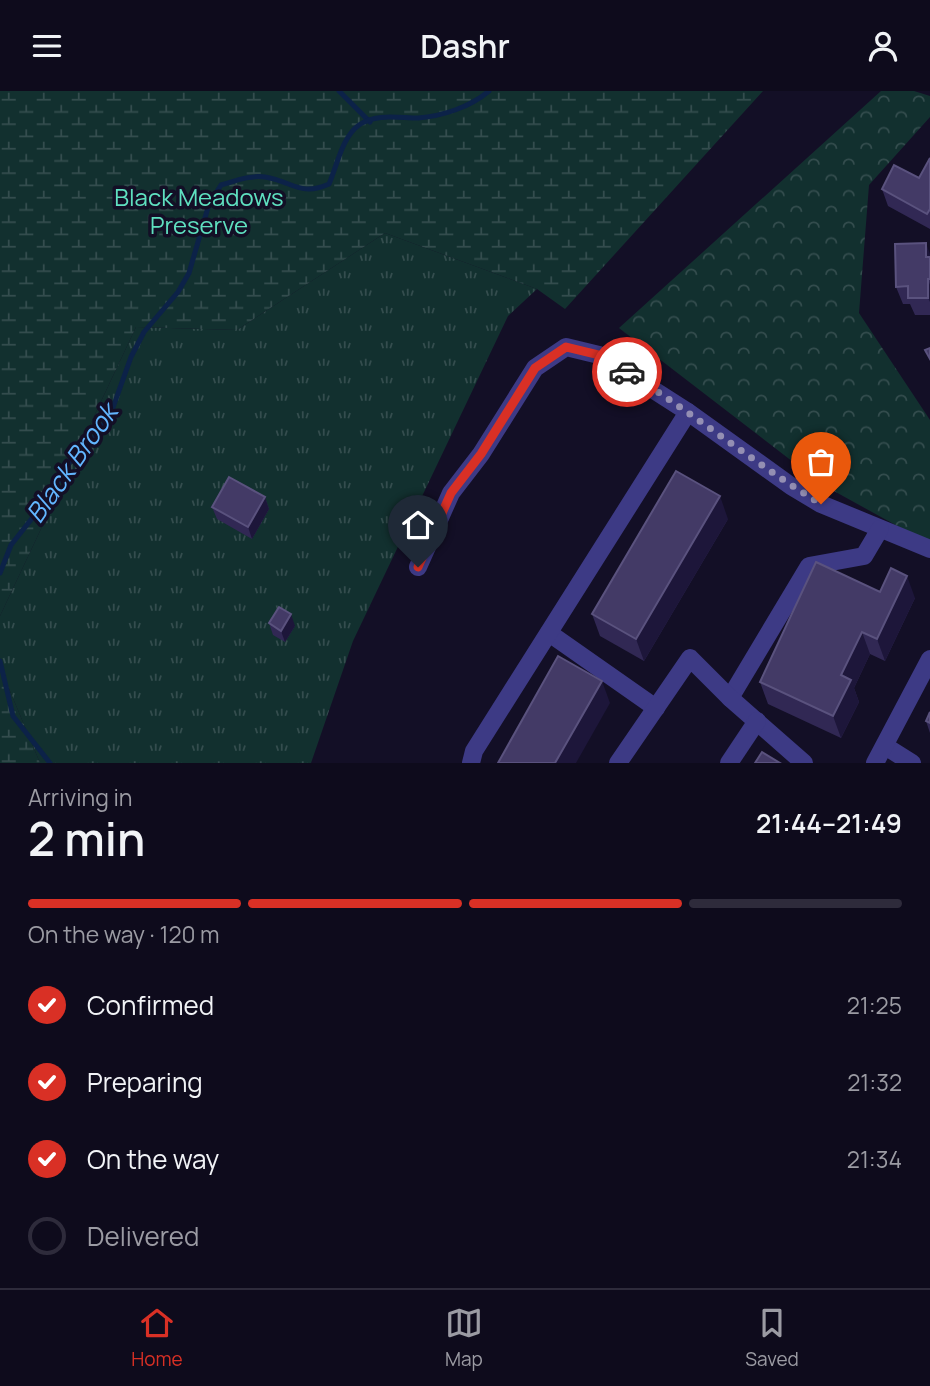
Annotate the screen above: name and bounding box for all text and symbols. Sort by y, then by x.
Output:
text: Dashr [420,24,510,68]
icon: menu [28,27,66,65]
icon: person [864,27,902,65]
park label: Black Meadows Preserve [114,180,284,241]
courier [592,337,662,407]
icon: car [608,353,646,391]
water label: Black Brook [17,393,128,530]
pin [791,432,851,504]
icon: bag [802,443,840,481]
pin [388,495,448,567]
icon: home [399,506,437,544]
text: Arriving in [28,781,133,813]
text: 21:44–21:49 [756,805,902,841]
text: 2 min [28,807,145,870]
text: On the way · 120 m [28,918,220,950]
icon: check [28,986,66,1024]
text: Confirmed [87,987,214,1023]
text: 21:25 [847,989,902,1021]
icon: check [28,1063,66,1101]
text: Preparing [87,1064,203,1100]
text: 21:32 [847,1066,902,1098]
icon: check [28,1140,66,1178]
text: On the way [87,1141,219,1177]
text: 21:34 [847,1143,902,1175]
text: Delivered [87,1218,199,1254]
tab: Home [131,1304,183,1372]
tab: Map [445,1304,483,1372]
tab: Saved [745,1304,799,1372]

